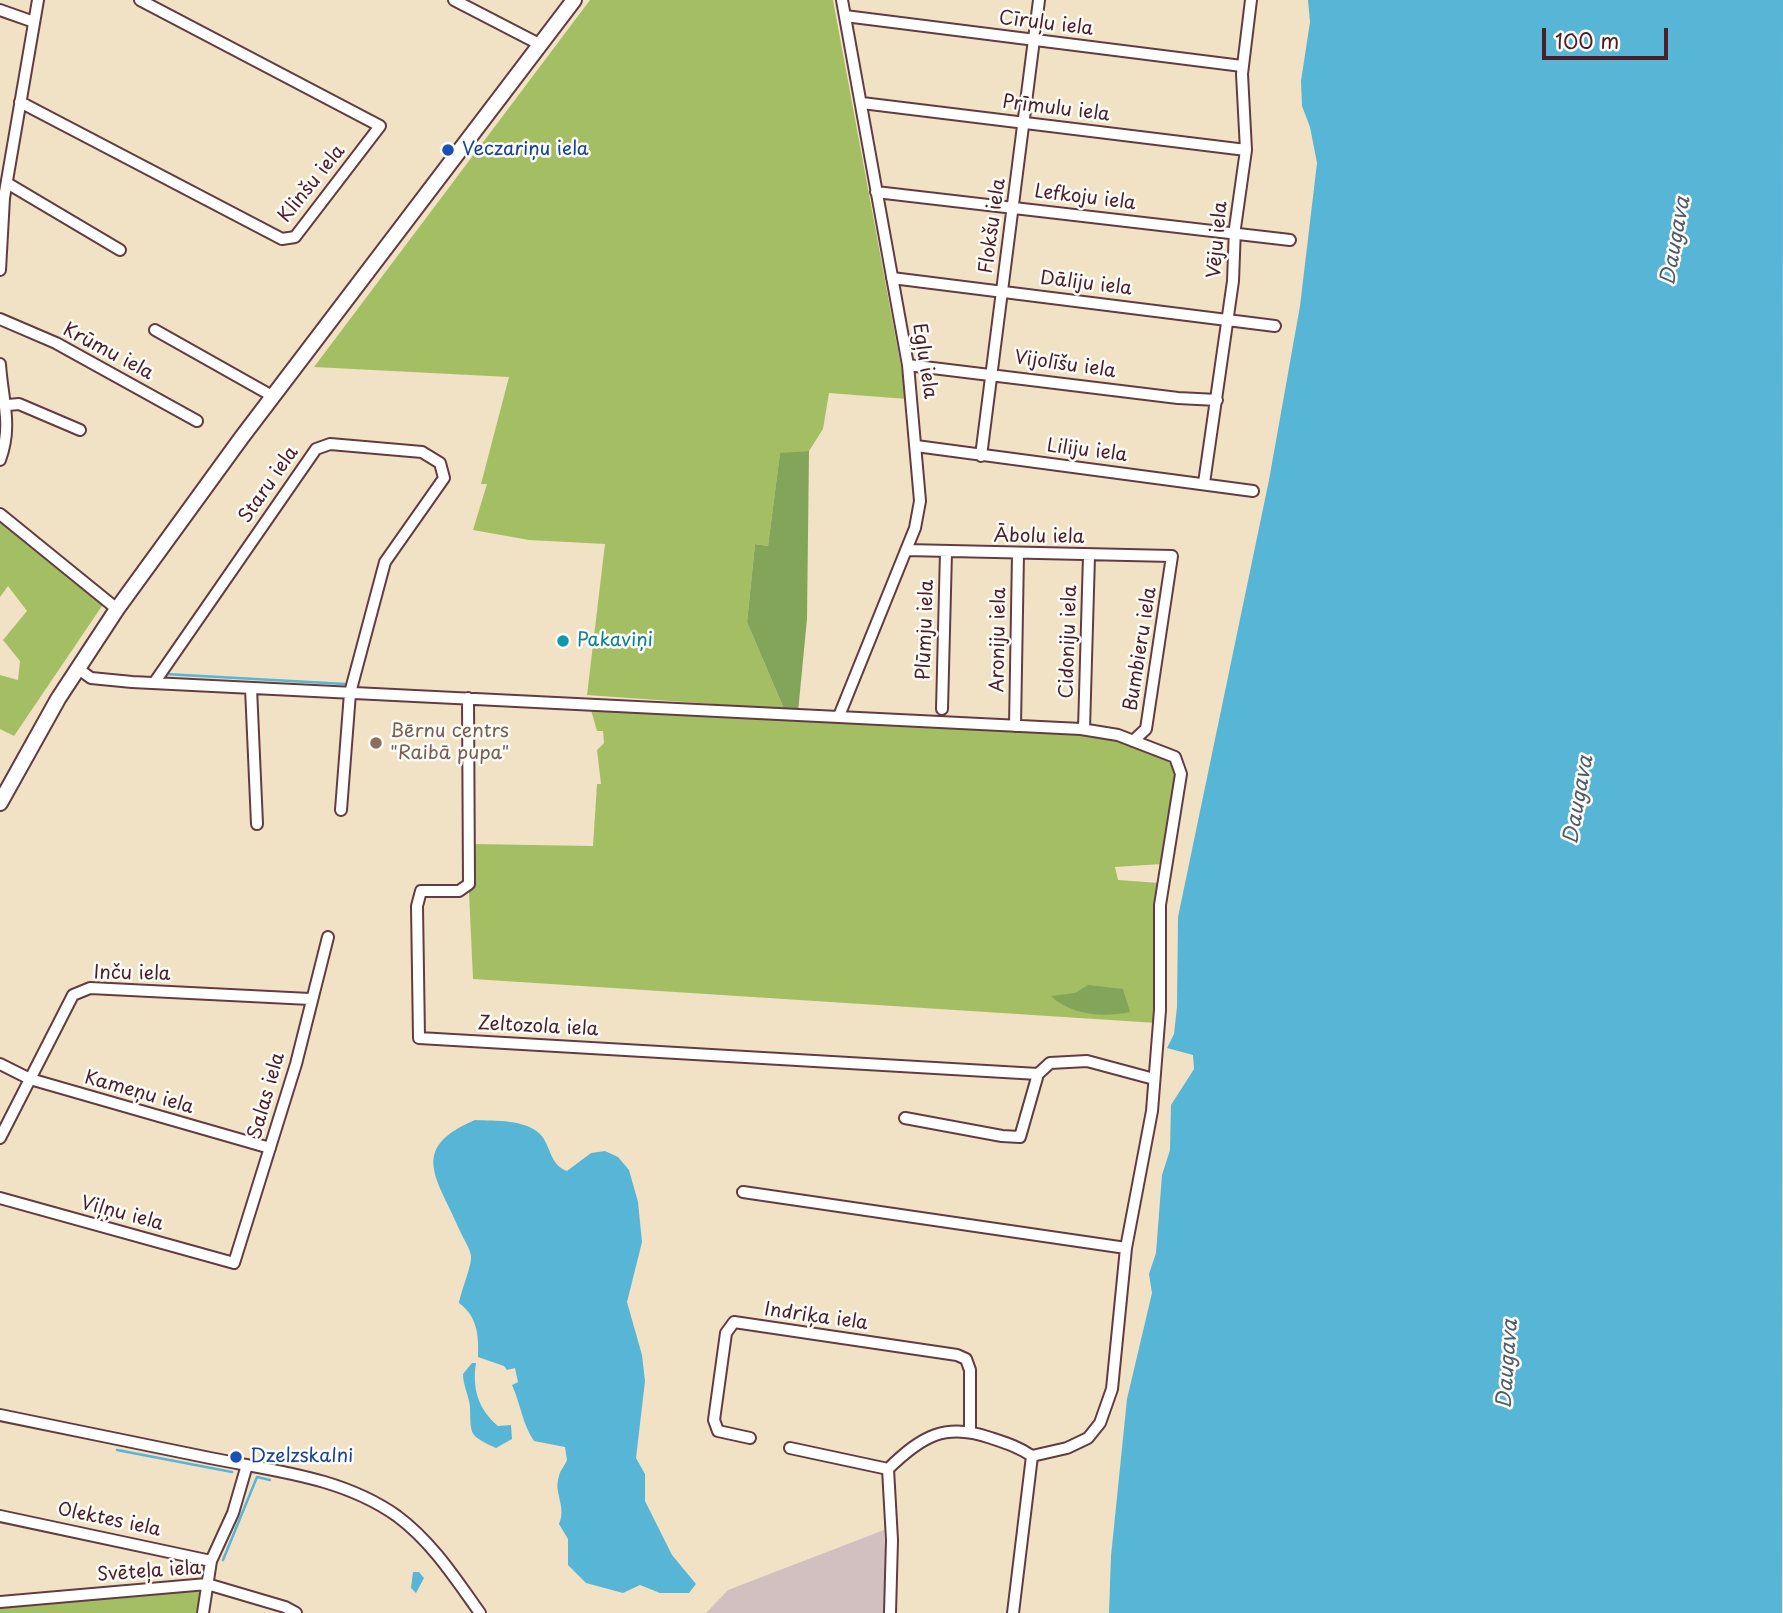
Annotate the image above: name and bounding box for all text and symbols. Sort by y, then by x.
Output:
street label: Cīruļu iela [998,7,1094,41]
scale bar [1545,14,1671,58]
text: 100 m [1555,24,1619,56]
street label: Prīmulu iela [1001,91,1111,127]
place label: Veczariņu iela [462,139,589,161]
street label: Klinšu iela [274,141,350,227]
marker: Veczariņu iela [440,142,456,158]
street label: Flokšu iela [975,177,1011,275]
street label: Lefkoju iela [1033,180,1137,216]
water label: Daugava [1656,195,1696,287]
street label: Vēju iela [1203,201,1233,279]
street label: Dāliju iela [1039,267,1133,301]
street label: Krūmu iela [59,319,157,385]
street label: Egļu iela [907,322,941,400]
street label: Vijolīšu iela [1013,347,1117,383]
street label: Liliju iela [1046,435,1128,467]
street label: Staru iela [234,442,304,528]
street label: Ābolu iela [993,525,1085,549]
street label: Plūmju iela [913,579,939,681]
street label: Cidoniju iela [1056,585,1082,699]
street label: Bumbieru iela [1120,585,1162,713]
street label: Aroniju iela [987,587,1011,693]
place label: Pakaviņi [577,630,653,652]
marker: Pakaviņi [555,633,571,649]
place label: Bērnu centrs "Raibā pupa" [390,721,509,765]
marker: Bērnu centrs "Raibā pupa" [368,735,384,751]
water label: Daugava [1559,754,1599,846]
street label: Inču iela [93,962,171,986]
street label: Zeltozola iela [477,1012,599,1042]
street label: Salas iela [244,1050,290,1142]
street label: Kameņu iela [82,1067,196,1119]
street label: Viļņu iela [78,1192,166,1236]
street label: Indriķa iela [763,1298,869,1336]
water label: Daugava [1492,1319,1524,1409]
place label: Dzelzskalni [250,1446,353,1468]
marker: Dzelzskalni [228,1449,244,1465]
street label: Olektes iela [55,1498,163,1542]
street label: Svēteļa iela [96,1557,202,1587]

